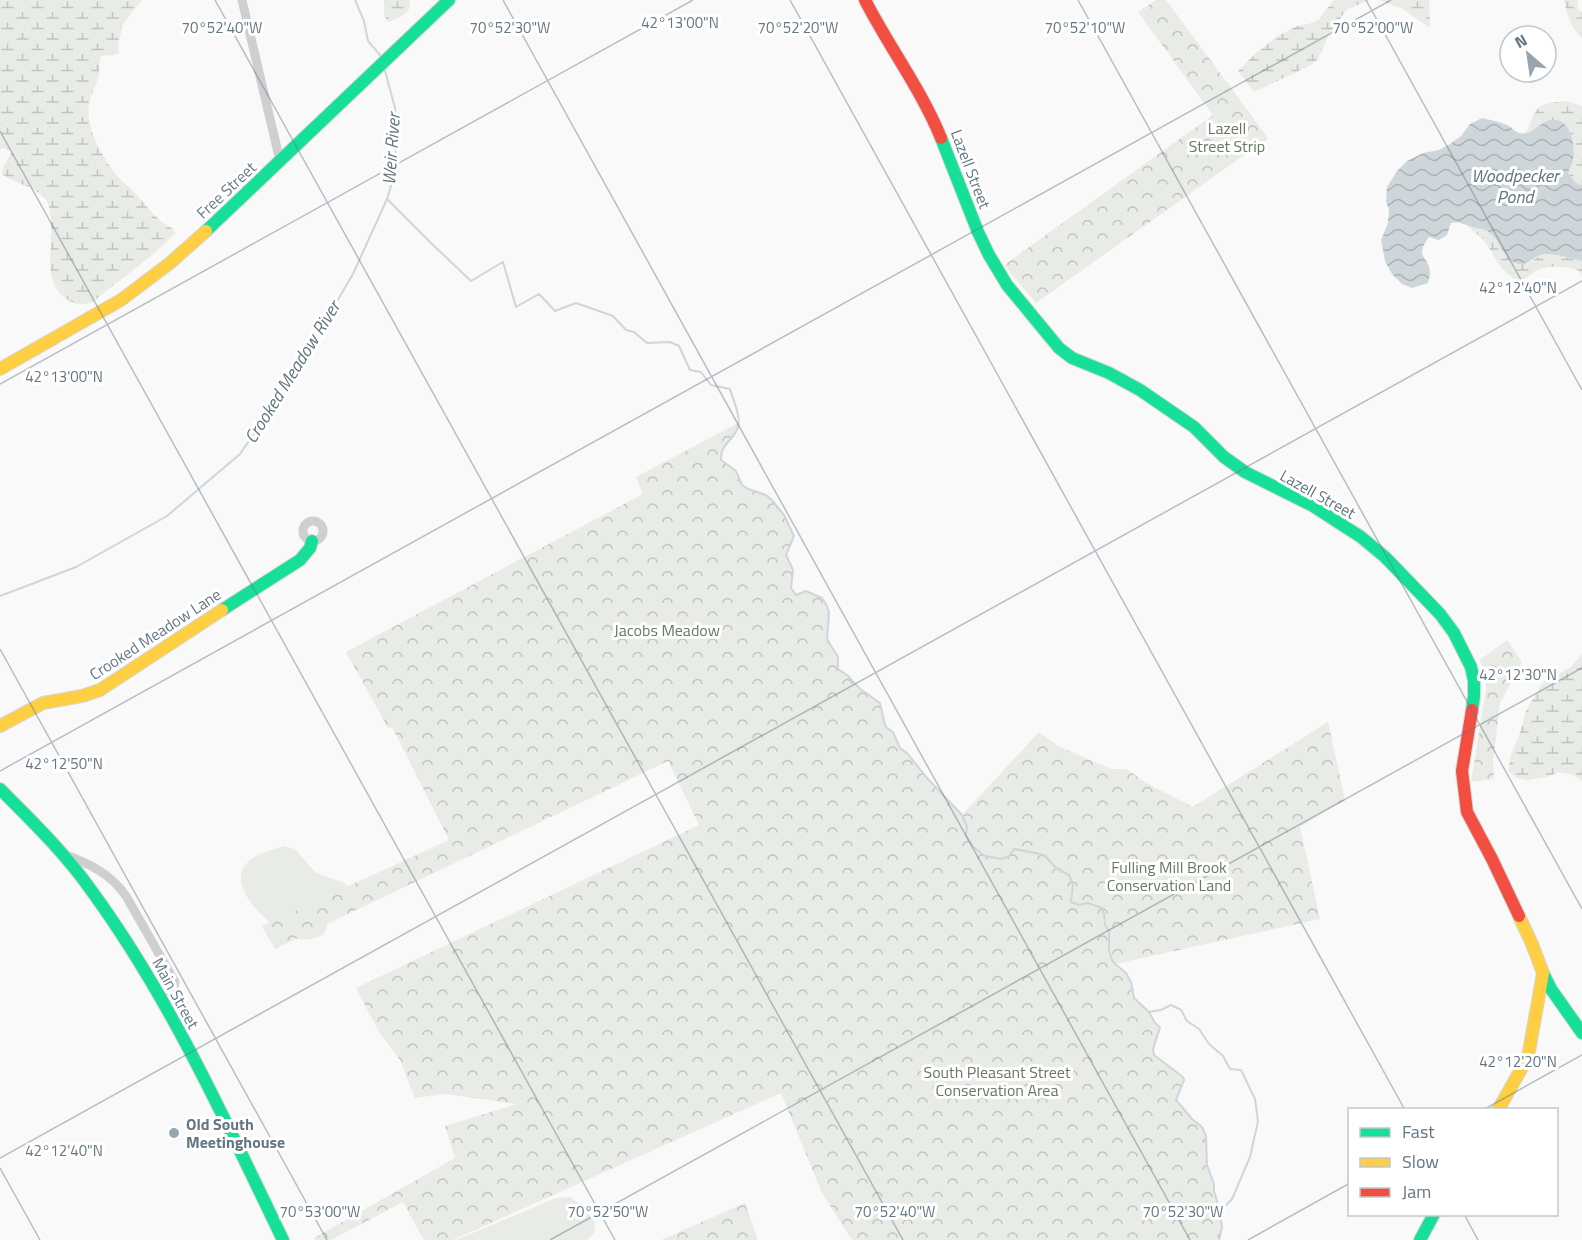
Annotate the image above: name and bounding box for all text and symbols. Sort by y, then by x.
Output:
text: 42°13'00"N [641,11,719,34]
text: 70°52'40"W [182,16,262,39]
text: 70°52'30"W [470,16,550,39]
text: 70°52'20"W [758,16,838,39]
text: 70°52'10"W [1045,16,1125,39]
text: 70°52'00"W [1333,16,1413,39]
north arrow [1498,24,1558,84]
text: N [1510,28,1531,54]
water label: Weir River [375,110,407,186]
park label: Lazell Street Strip [1189,116,1265,158]
street label: Lazell Street [945,126,997,212]
street label: Free Street [191,156,262,224]
water label: Woodpecker Pond [1471,162,1561,210]
text: 42°12'40"N [1479,276,1557,299]
water label: Crooked Meadow River [237,294,348,448]
text: 42°13'00"N [25,365,103,388]
street label: Lazell Street [1276,463,1361,525]
street label: Crooked Meadow Lane [84,582,226,686]
park label: Jacobs Meadow [614,618,720,642]
text: 42°12'30"N [1479,663,1557,686]
text: 42°12'50"N [25,752,103,775]
park label: Fulling Mill Brook Conservation Land [1107,855,1231,897]
street label: Main Street [147,953,206,1033]
text: 42°12'20"N [1479,1050,1557,1073]
park label: South Pleasant Street Conservation Area [923,1060,1071,1102]
legend [1348,1108,1558,1216]
place label: Old South Meetinghouse [186,1112,285,1154]
text: Fast [1402,1118,1435,1145]
marker: Old South Meetinghouse [167,1126,181,1140]
text: 42°12'40"N [25,1139,103,1162]
text: Slow [1402,1148,1439,1175]
text: Jam [1402,1178,1431,1205]
text: 70°53'00"W [280,1200,360,1223]
text: 70°52'50"W [568,1200,648,1223]
text: 70°52'40"W [855,1200,935,1223]
text: 70°52'30"W [1143,1200,1223,1223]

